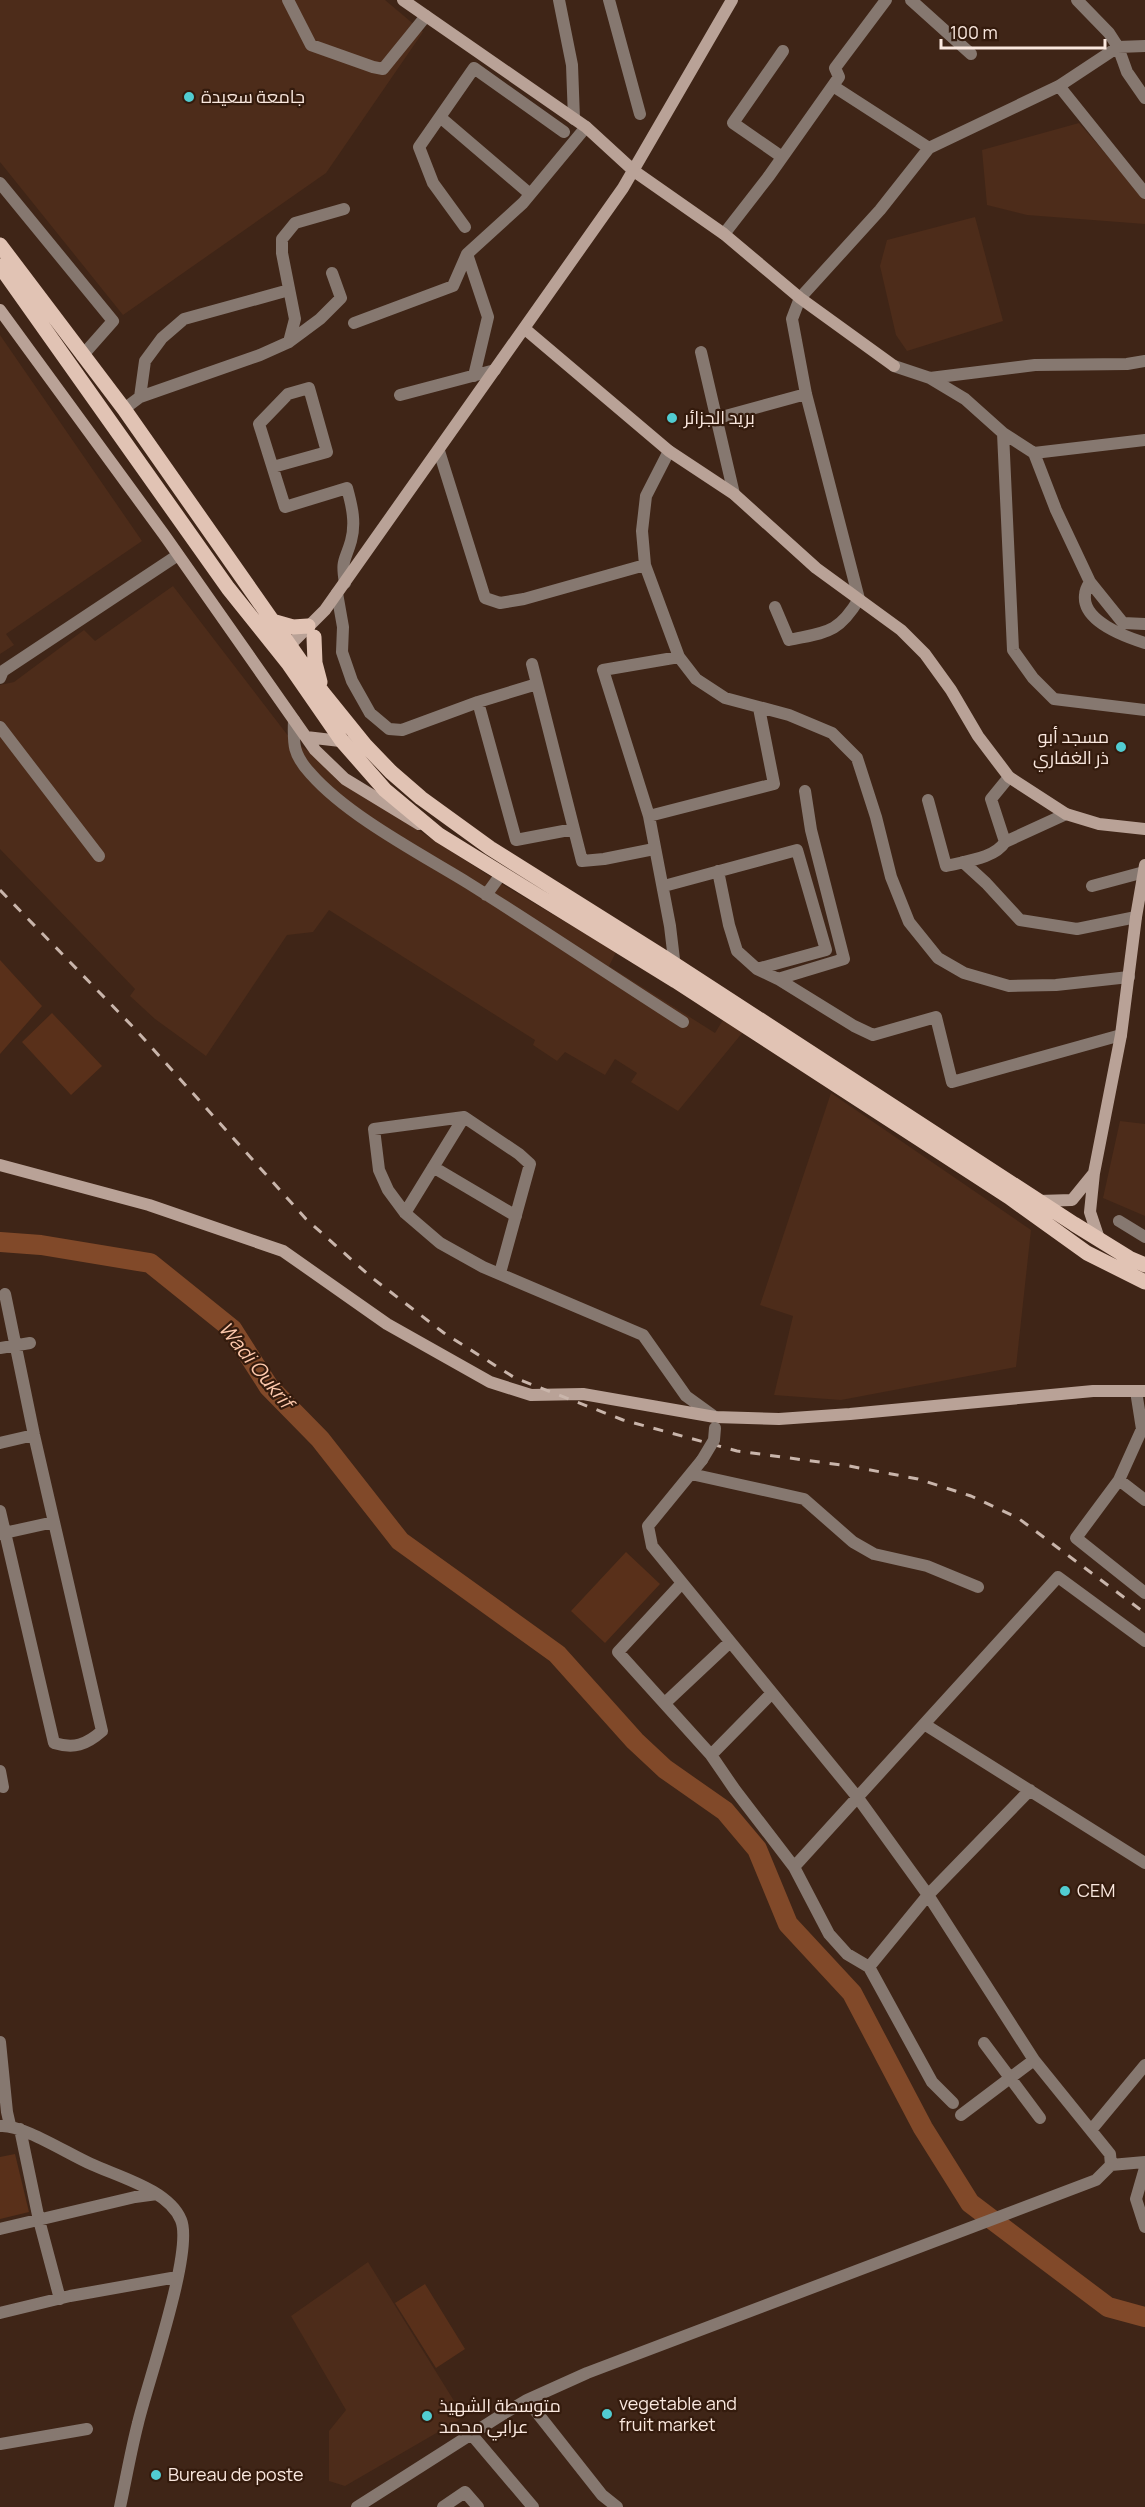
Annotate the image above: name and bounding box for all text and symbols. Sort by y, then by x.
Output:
scale bar [941,12,1104,50]
text: 100 m [950,20,998,44]
place label: جامعة سعيدة [201,84,305,108]
marker: جامعة سعيدة [182,90,196,104]
place label: بريد الجزائر [683,405,755,429]
marker: بريد الجزائر [665,411,679,425]
place label: مسجد أبو ذر الغفاري [1033,724,1109,772]
marker: مسجد أبو ذر الغفاري [1114,740,1128,754]
water label: Wadi Oukrif [213,1316,302,1417]
place label: CEM [1077,1878,1115,1902]
marker: CEM [1058,1884,1072,1898]
place label: vegetable and fruit market [619,2391,737,2436]
place label: متوسطة الشهيذ عرابي محمد [439,2393,561,2441]
marker: vegetable and fruit market [600,2407,614,2421]
marker: متوسطة الشهيذ عرابي محمد [420,2409,434,2423]
place label: Bureau de poste [168,2462,304,2486]
marker: Bureau de poste [149,2468,163,2482]

